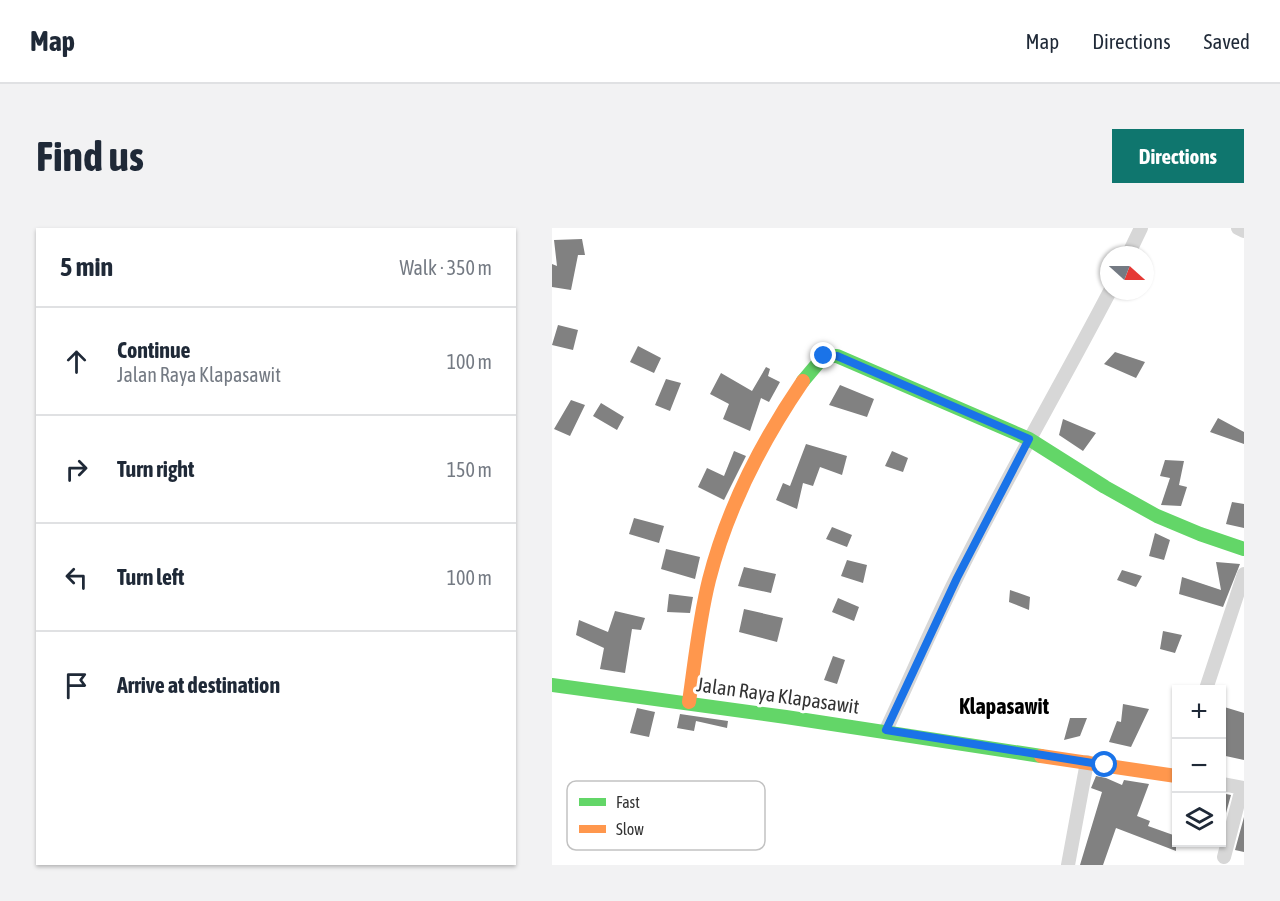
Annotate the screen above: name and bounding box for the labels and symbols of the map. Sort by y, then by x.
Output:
north arrow [1100,246,1154,300]
route end [810,342,836,368]
street label: Jalan Raya Klapasawit [695,672,861,718]
district label: Klapasawit [959,693,1050,719]
route start [1091,751,1117,777]
legend [567,781,765,850]
text: Fast [616,793,640,811]
text: Slow [616,820,644,838]

